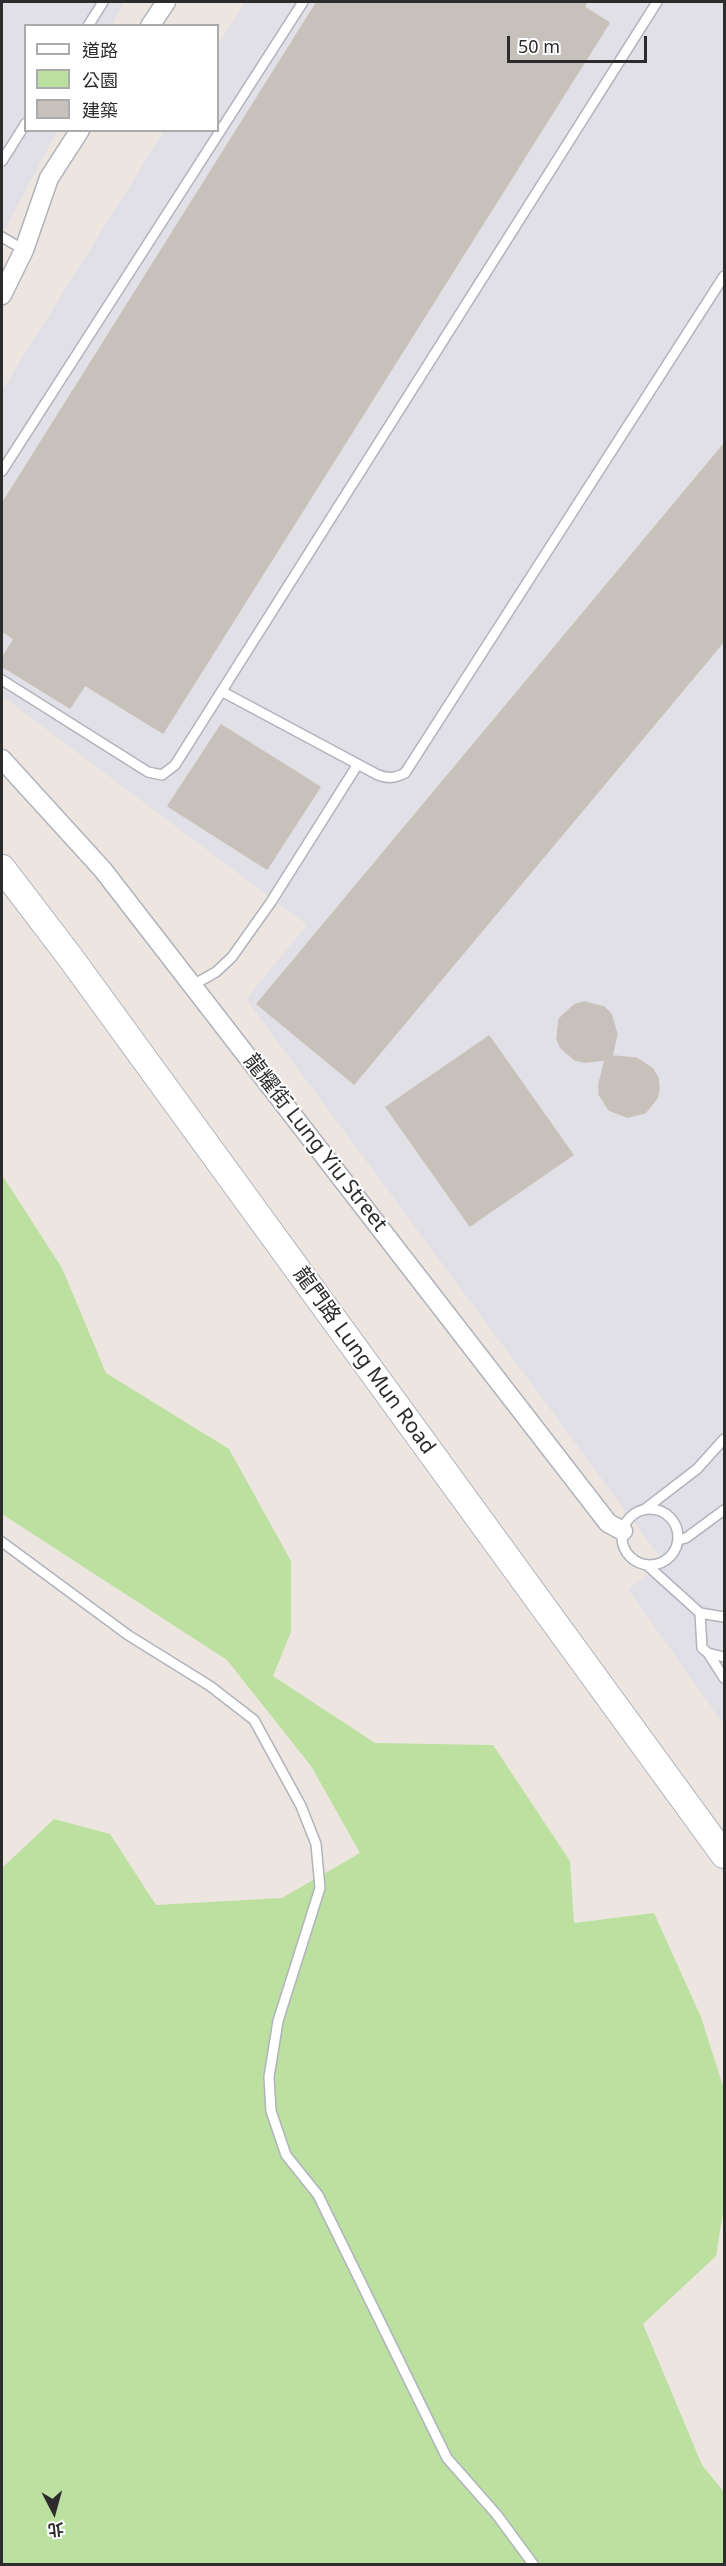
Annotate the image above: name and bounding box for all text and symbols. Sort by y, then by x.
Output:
legend [24,24,219,132]
scale bar [510,24,650,62]
text: 50 m [518,34,560,58]
text: 道路 [82,38,118,62]
text: 公園 [82,68,118,92]
text: 建築 [82,98,118,122]
street label: 龍耀街 Lung Yiu Street [238,1049,392,1237]
street label: 龍門路 Lung Mun Road [288,1263,440,1459]
north arrow [24,2482,84,2542]
text: 北 [47,2518,65,2542]

